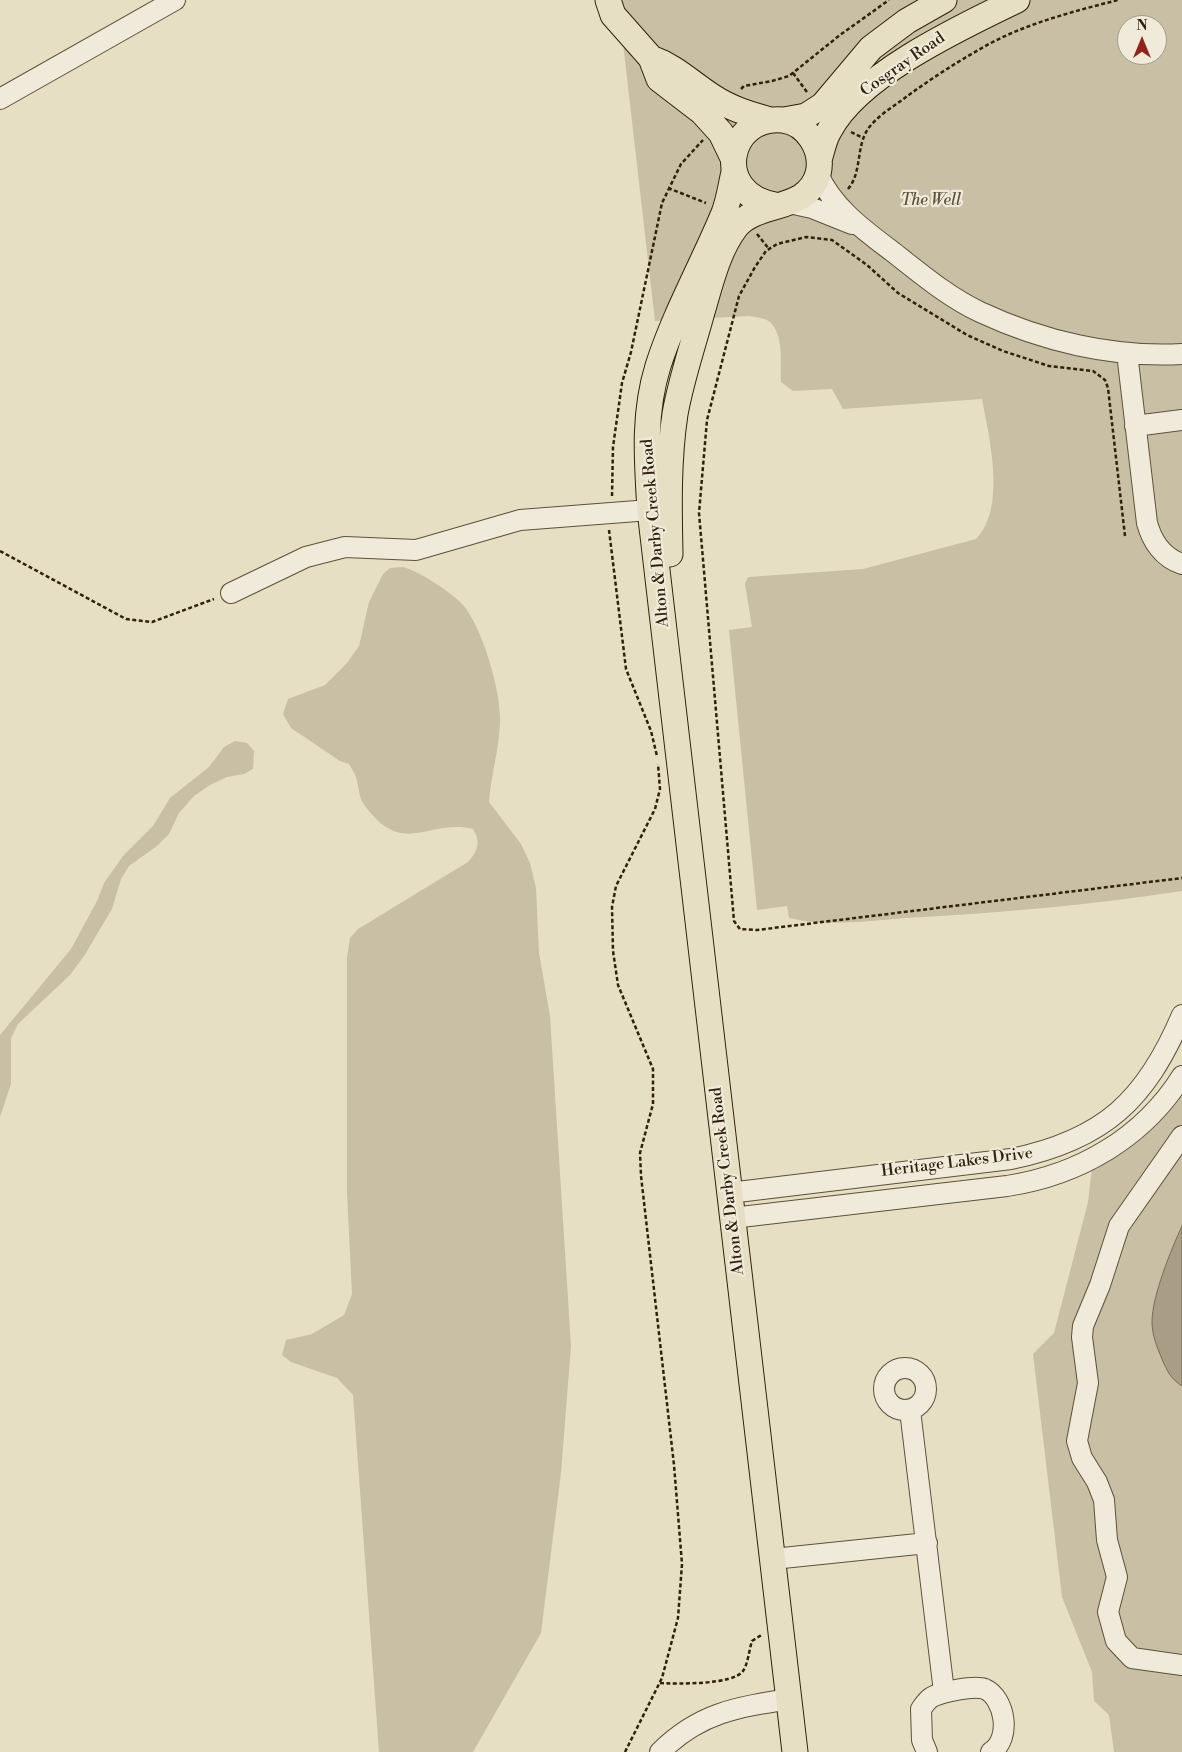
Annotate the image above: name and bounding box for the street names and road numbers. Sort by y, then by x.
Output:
street label: Cosgray Road [857,29,949,101]
street label: Alton & Darby Creek Road [638,438,674,628]
street label: Alton & Darby Creek Road [707,1086,749,1276]
street label: Heritage Lakes Drive [880,1144,1034,1182]

